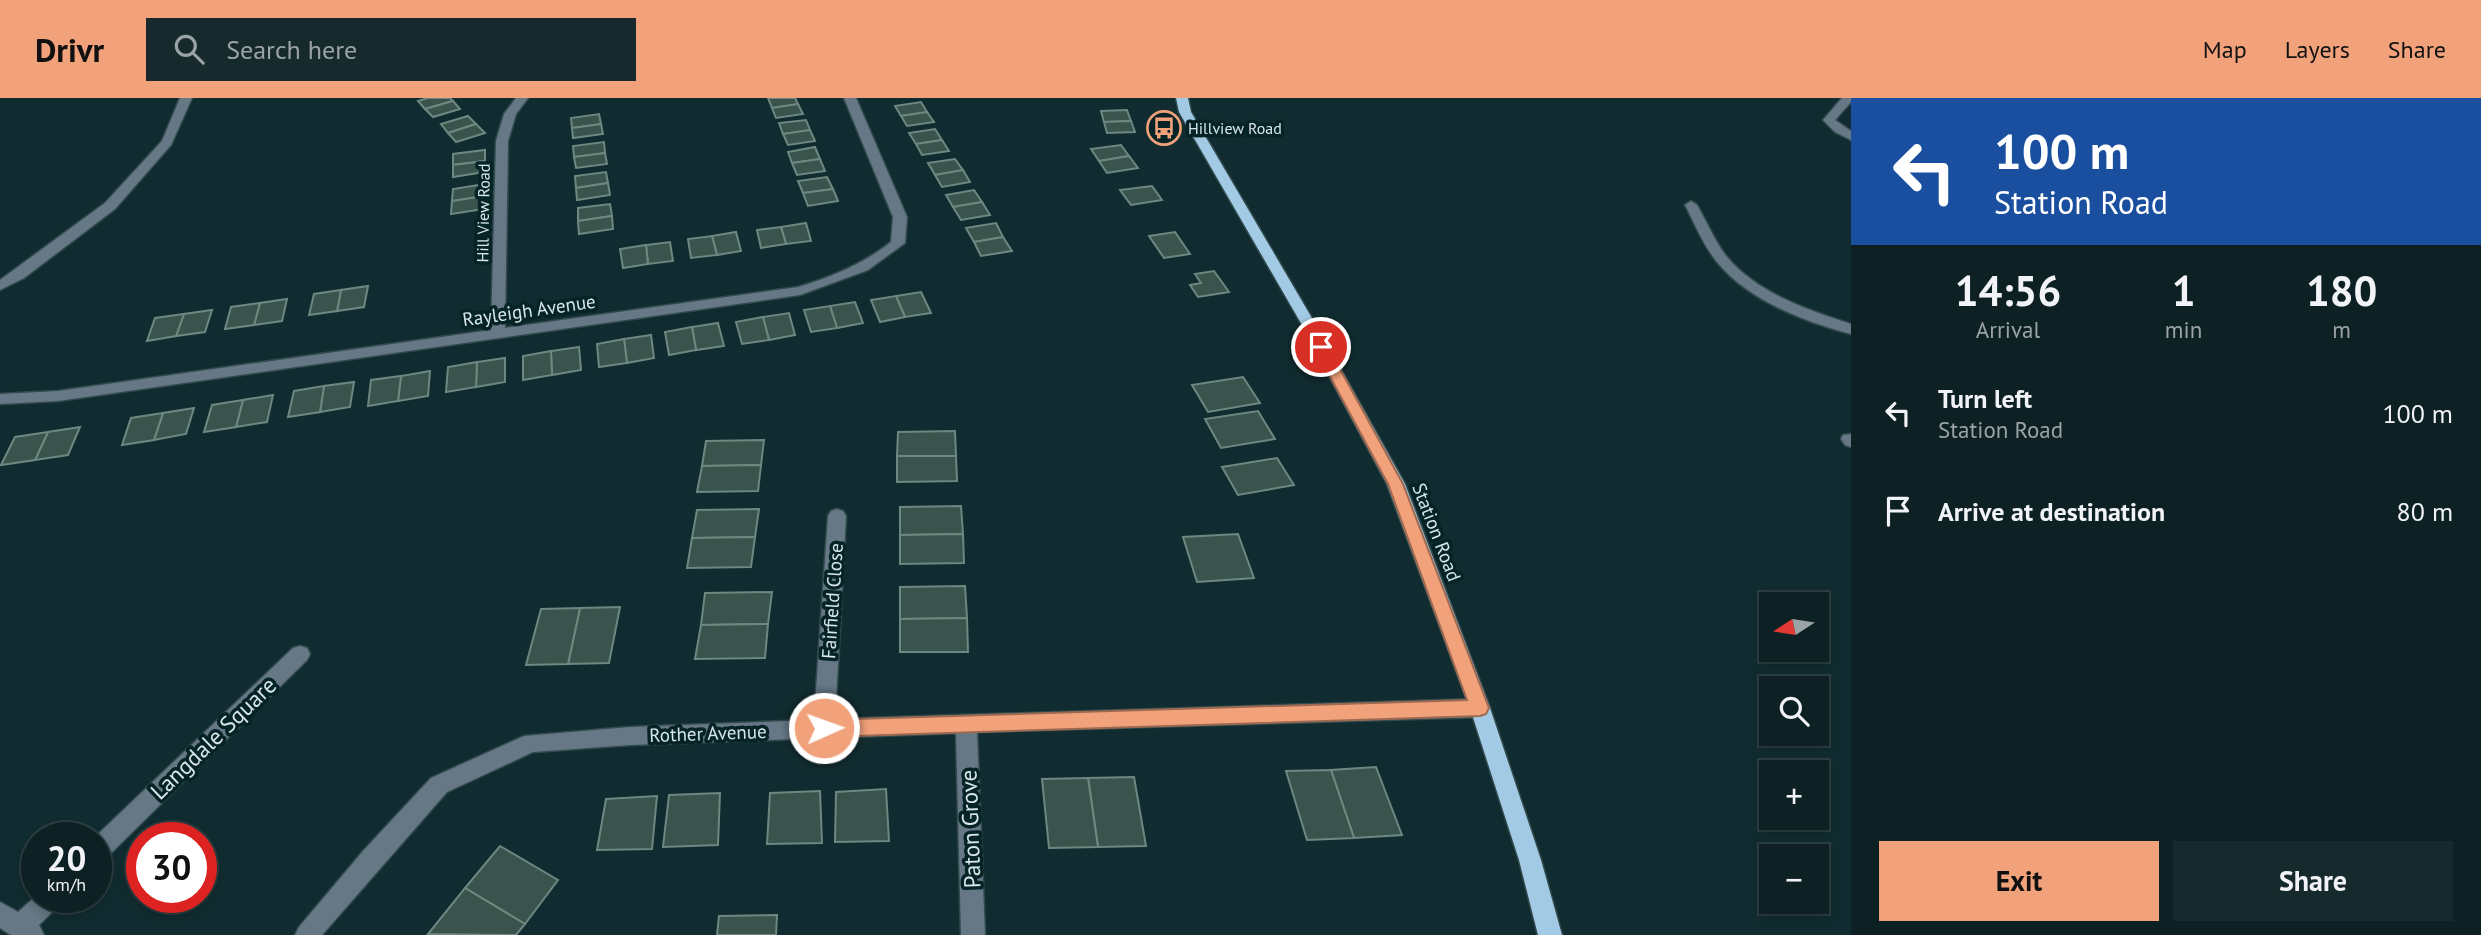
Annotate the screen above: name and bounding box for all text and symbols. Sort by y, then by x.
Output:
search box [146,18,636,81]
text: Drivr [35,28,104,71]
icon: search [170,30,208,68]
text: Search here [226,33,357,66]
text: Map [2203,34,2247,65]
text: Layers [2285,34,2350,65]
text: Share [2388,34,2446,65]
bus stop icon: Hillview Road [1145,109,1183,147]
place label: Hillview Road [1188,118,1282,138]
text: 100 m [1994,119,2129,183]
icon: left [1879,126,1970,217]
street label: Hill View Road [472,163,494,263]
text: Station Road [1994,181,2168,223]
text: 14:56 [1955,263,2061,318]
text: 1 [2172,263,2195,318]
text: 180 [2306,263,2377,318]
street label: Rayleigh Avenue [461,289,597,331]
text: Arrival [1976,315,2040,344]
text: min [2165,315,2202,344]
text: m [2332,315,2351,344]
pin [1291,317,1351,377]
icon: arrive [1302,328,1340,366]
text: Turn left [1938,382,2032,415]
icon: left [1879,394,1917,432]
text: 100 m [2382,397,2453,430]
text: Station Road [1938,415,2063,444]
street label: Station Road [1407,479,1467,585]
icon: arrive [1879,492,1917,530]
text: Arrive at destination [1938,495,2165,528]
text: 80 m [2397,495,2453,528]
street label: Fairfield Close [816,542,848,660]
north arrow [1759,592,1829,662]
map controls [1759,592,1829,914]
street label: Langdale Square [144,671,282,805]
button: search [1759,676,1829,746]
position arrow [787,691,861,765]
street label: Rother Avenue [649,719,767,747]
button: + [1759,760,1829,830]
street label: Paton Grove [953,769,987,889]
speed limit sign: 30 [126,822,217,913]
text: 20 [47,835,86,881]
button: Exit [1879,841,2159,921]
button: Share [2173,841,2453,921]
button: − [1759,844,1829,914]
text: km/h [47,873,86,896]

